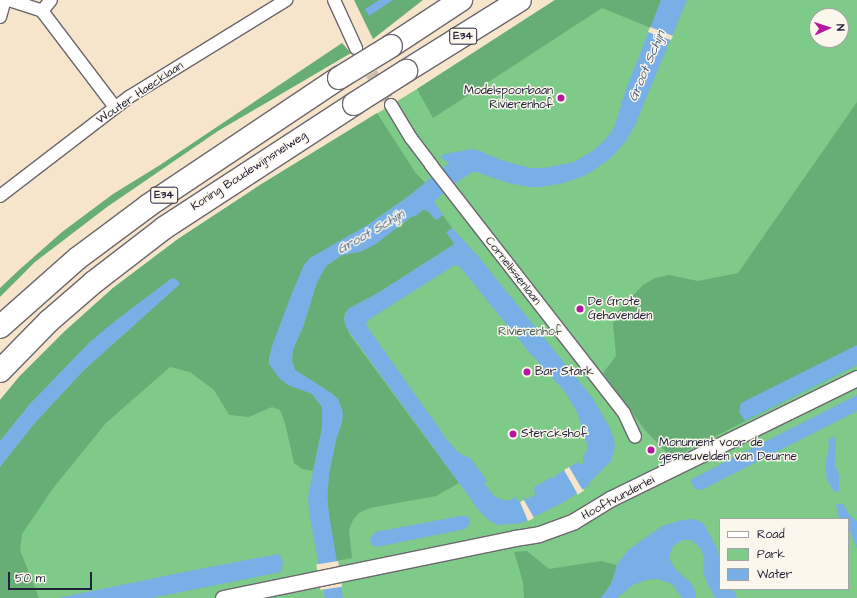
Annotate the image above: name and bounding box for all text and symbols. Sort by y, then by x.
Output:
north arrow [809,8,849,48]
text: N [833,24,848,31]
road number: E34 [449,27,477,45]
water label: Groot Schijn [625,28,669,104]
street label: Wouter Haecklaan [94,59,186,127]
place label: Modelspoorbaan Rivierenhof [464,84,553,112]
marker: Modelspoorbaan Rivierenhof [556,93,566,103]
street label: Koning Boudewijnsnelweg [188,128,310,214]
road number: E34 [150,186,178,204]
water label: Groot Schijn [335,206,407,258]
street label: Cornelissenlaan [482,234,544,308]
place label: De Grote Gehavenden [588,295,652,323]
marker: De Grote Gehavenden [575,304,585,314]
park label: Rivierenhof [498,325,562,339]
place label: Bar Stark [535,365,594,379]
marker: Bar Stark [522,367,532,377]
place label: Sterckshof [521,427,587,441]
marker: Sterckshof [508,429,518,439]
place label: Monument voor de gesneuvelden van Deurne [659,436,797,464]
marker: Monument voor de gesneuvelden van Deurne [646,445,656,455]
street label: Hooftvunderlei [579,473,657,523]
legend [719,518,849,590]
text: Road [757,526,785,543]
text: Park [757,546,785,563]
scale bar [10,564,94,590]
text: Water [757,566,792,583]
text: 50 m [15,570,45,587]

